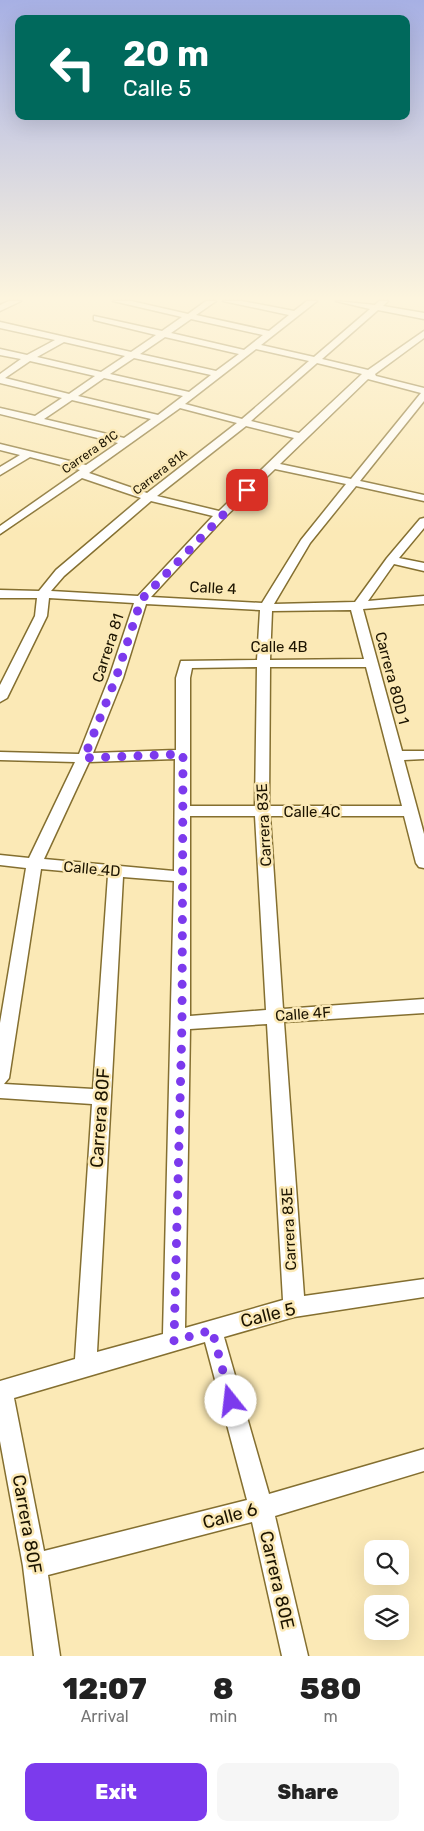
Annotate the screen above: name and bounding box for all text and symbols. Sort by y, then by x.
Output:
text: 20 m [123,33,209,75]
icon: left [40,35,105,100]
text: Calle 5 [123,75,191,102]
street label: Carrera 81C [59,428,121,476]
street label: Carrera 81A [130,446,190,498]
pin [226,469,268,511]
icon: arrive [233,476,261,504]
street label: Calle 4 [189,578,237,598]
street label: Carrera 81 [88,611,128,685]
street label: Carrera 80D 1 [371,630,413,726]
street label: Calle 4B [251,638,307,656]
street label: Carrera 83E [253,783,275,867]
street label: Calle 4C [284,803,340,821]
street label: Calle 4D [63,858,121,880]
street label: Calle 4F [275,1003,332,1025]
street label: Carrera 80F [86,1067,114,1169]
street label: Carrera 83E [278,1187,300,1271]
street label: Calle 5 [238,1298,298,1332]
position arrow [204,1374,256,1426]
street label: Carrera 80F [7,1473,47,1575]
street label: Calle 6 [200,1498,260,1534]
street label: Carrera 80E [255,1529,299,1631]
map controls [364,1540,409,1640]
button: search [364,1540,409,1585]
button: layers [364,1595,409,1640]
text: 12:07 [63,1671,147,1707]
text: 8 [213,1671,234,1707]
text: 580 [300,1671,361,1707]
text: Arrival [81,1707,129,1726]
text: min [209,1707,237,1726]
text: m [323,1707,338,1726]
button: Exit [25,1763,207,1821]
button: Share [217,1763,399,1821]

